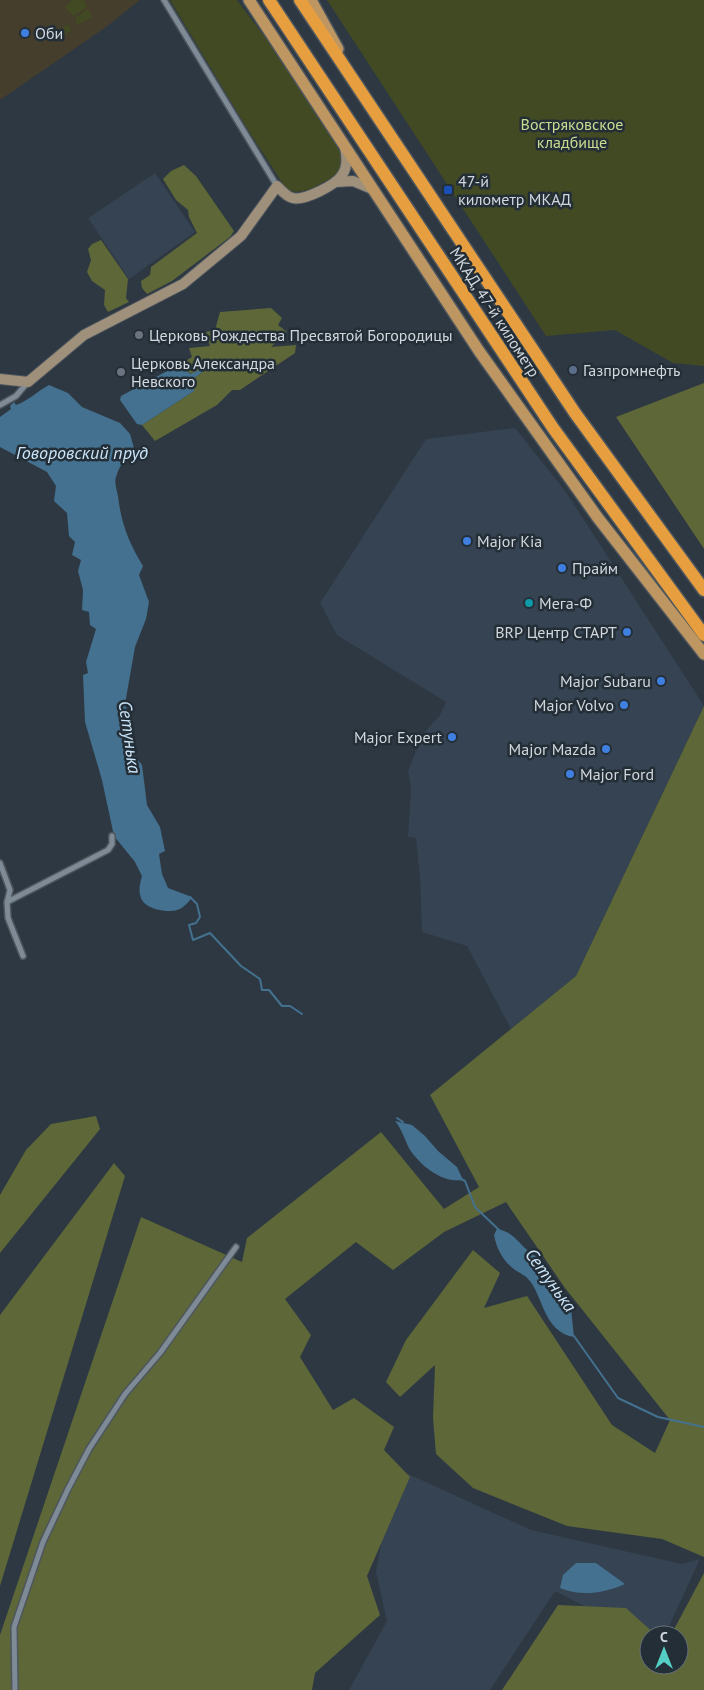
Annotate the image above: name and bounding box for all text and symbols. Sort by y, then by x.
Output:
place label: Оби [35,23,63,43]
marker: Оби [19,27,31,39]
park label: Востряковское кладбище [521,114,623,152]
place label: 47-й километр МКАД [458,171,571,209]
marker: 47-й километр МКАД [442,184,454,196]
street label: МКАД, 47-й километр [446,243,544,381]
place label: Церковь Рождества Пресвятой Богородицы [149,325,453,345]
marker: Церковь Рождества Пресвятой Богородицы [133,329,145,341]
place label: Церковь Александра Невского [131,353,275,391]
place label: Газпромнефть [583,360,680,380]
marker: Газпромнефть [567,364,579,376]
marker: Церковь Александра Невского [115,366,127,378]
water label: Говоровский пруд [16,441,148,464]
place label: Major Kia [477,531,542,551]
marker: Major Kia [461,535,473,547]
place label: Прайм [572,558,618,578]
marker: Прайм [556,562,568,574]
place label: Мега-Ф [539,593,592,613]
marker: Мега-Ф [523,597,535,609]
place label: BRP Центр СТАРТ [495,622,617,642]
marker: BRP Центр СТАРТ [621,626,633,638]
place label: Major Subaru [560,671,651,691]
marker: Major Subaru [655,675,667,687]
place label: Major Volvo [534,695,614,715]
water label: Сетунька [114,699,147,775]
marker: Major Volvo [618,699,630,711]
place label: Major Expert [354,727,443,747]
marker: Major Expert [446,731,458,743]
place label: Major Mazda [509,739,596,759]
marker: Major Mazda [600,743,612,755]
place label: Major Ford [580,764,654,784]
marker: Major Ford [564,768,576,780]
water label: Сетунька [520,1244,582,1317]
north arrow [639,1625,689,1675]
text: С [660,1628,668,1646]

